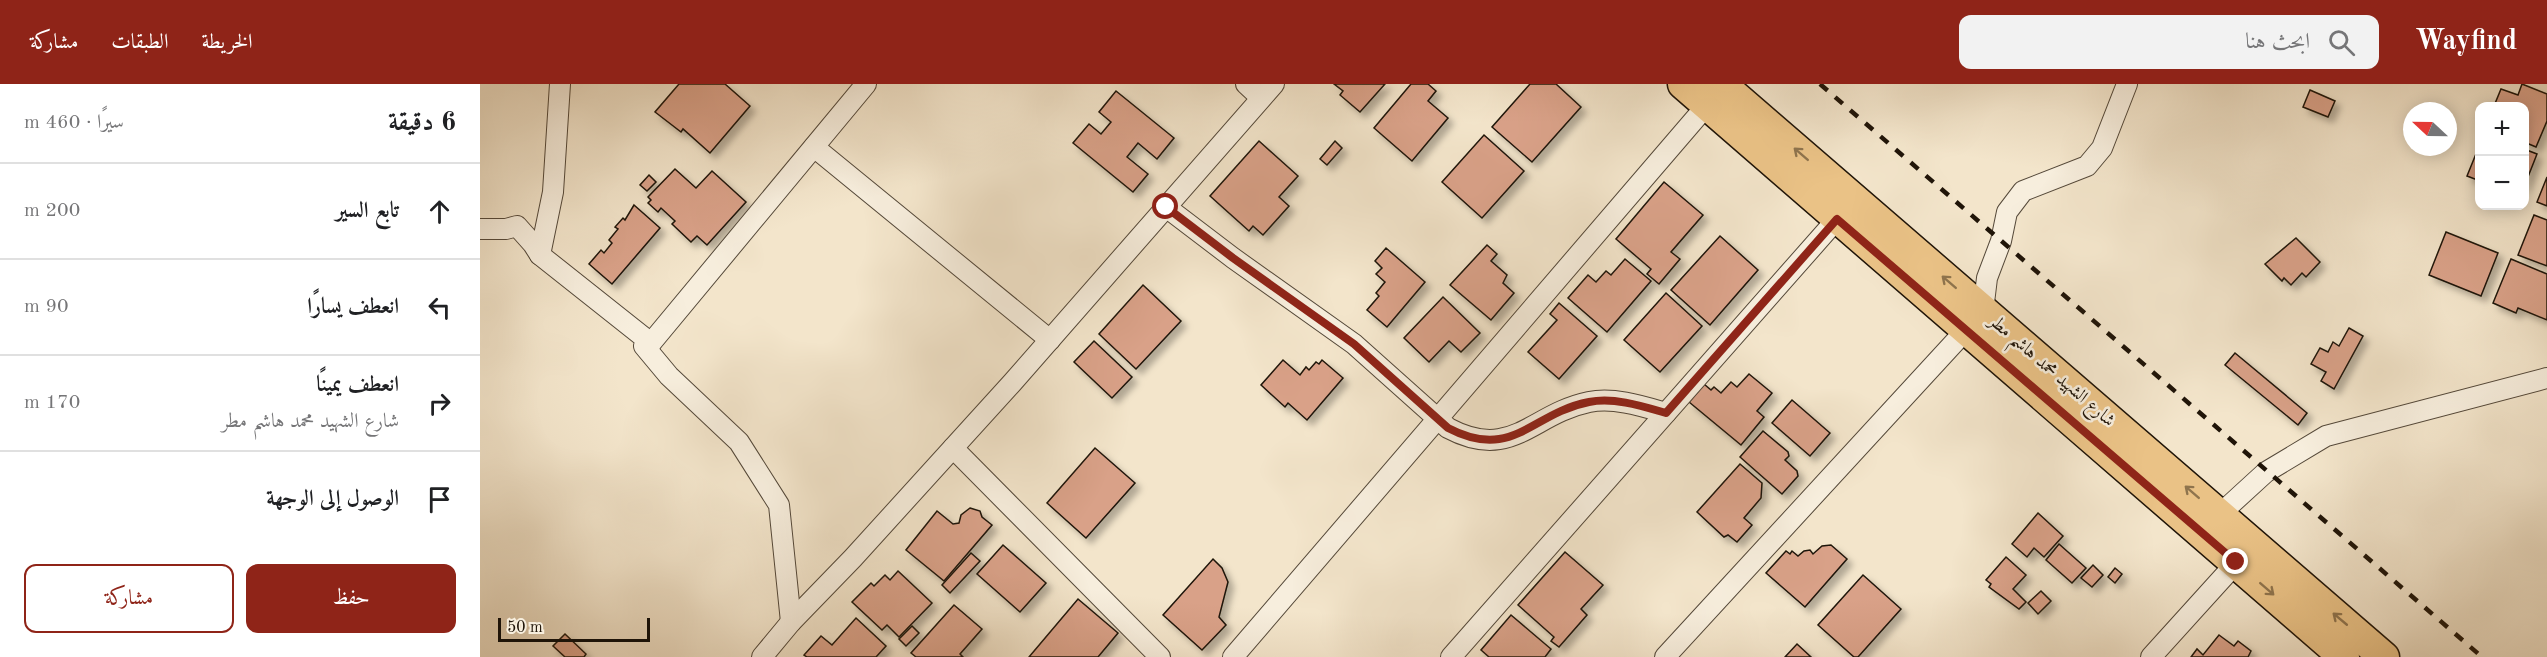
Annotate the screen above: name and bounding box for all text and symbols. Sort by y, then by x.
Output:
search box [1959,15,2379,69]
icon: search [2325,26,2358,59]
text: Wayfind [2415,28,2517,56]
text: ابحث هنا [2245,31,2310,53]
text: مشاركة [30,32,78,53]
text: الطبقات [111,32,168,53]
text: الخريطة [201,32,253,53]
north arrow [2403,102,2457,156]
map controls [2475,102,2529,210]
button: + [2475,102,2529,156]
text: 6 دقيقة [388,110,456,136]
text: سيرًا · 460 m [24,113,124,133]
one-way arrow [1793,148,1809,161]
button: − [2475,156,2529,210]
route start [1152,193,1178,219]
icon: ahead [423,195,456,228]
text: تابع السير [335,200,399,222]
text: 200 m [24,201,80,221]
one-way arrow [1942,275,1957,289]
icon: left [423,291,456,324]
text: انعطف يسارًا [307,296,399,318]
text: 90 m [24,297,69,317]
street label: شارع الشهيد محمد هاشم مطر [1979,310,2118,436]
text: انعطف يمينًا [316,374,399,396]
icon: right [423,387,456,420]
text: 170 m [24,393,80,413]
text: شارع الشهيد محمد هاشم مطر [221,412,399,432]
icon: arrive [423,483,456,516]
one-way arrow [2184,485,2200,498]
text: الوصول إلى الوجهة [266,488,399,510]
route end [2222,548,2248,574]
button: مشاركة [24,564,234,633]
button: حفظ [246,564,456,633]
one-way arrow [2259,582,2274,596]
one-way arrow [2333,612,2348,626]
scale bar [498,615,650,642]
text: 50 m [507,620,543,636]

